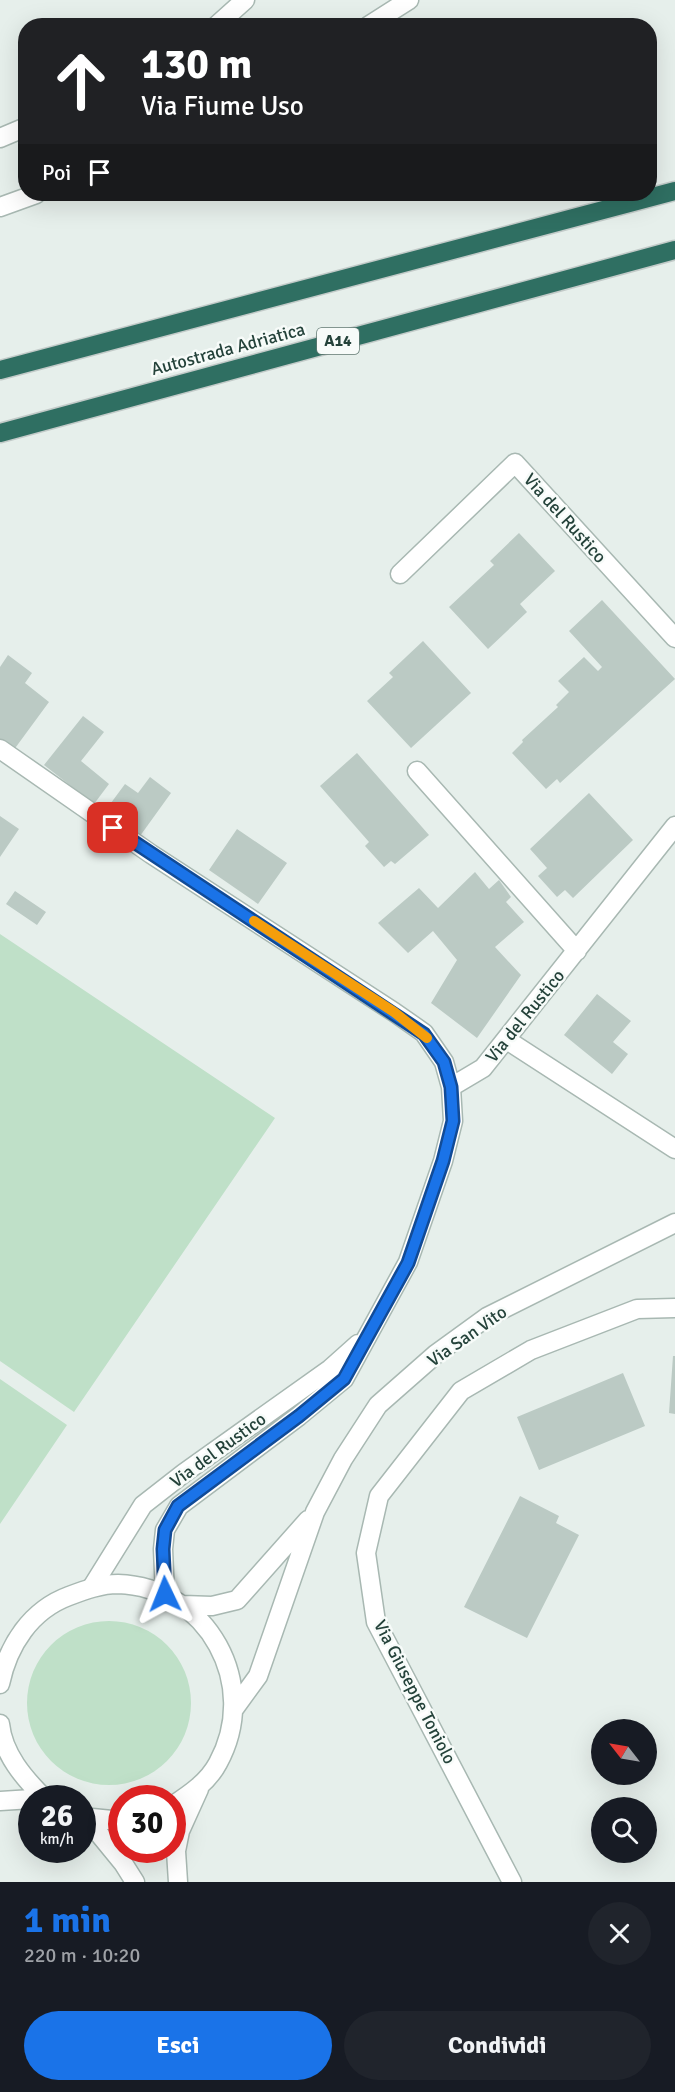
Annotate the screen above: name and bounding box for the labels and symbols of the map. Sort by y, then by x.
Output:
street label: Autostrada Adriatica [149,318,307,380]
road number: A14 [317,328,359,354]
street label: Via del Rustico [519,469,611,567]
pin [87,802,138,853]
street label: Via del Rustico [481,965,569,1067]
street label: Via San Vito [423,1301,511,1371]
street label: Via del Rustico [166,1408,270,1492]
position arrow [133,1562,197,1626]
street label: Via Giuseppe Toniolo [369,1616,461,1768]
north arrow [591,1719,657,1785]
speed limit sign: 30 [108,1785,186,1863]

